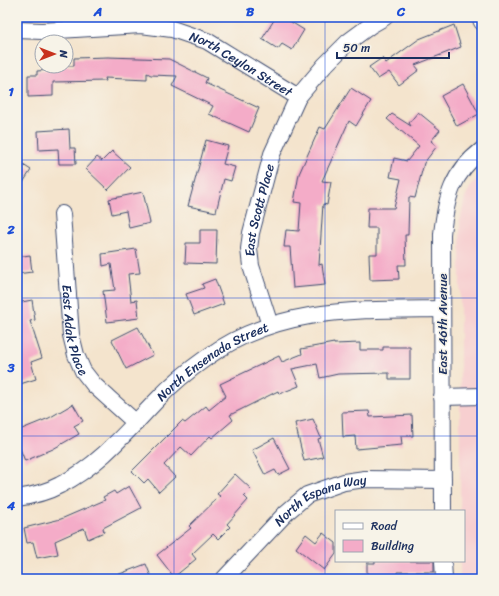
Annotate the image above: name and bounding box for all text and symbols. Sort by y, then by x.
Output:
text: A [93,0,102,23]
text: B [246,0,255,23]
text: C [396,0,406,23]
street label: North Ceylon Street [186,24,298,103]
north arrow [34,34,74,74]
scale bar [337,34,449,60]
text: 50 m [343,37,370,59]
text: N [54,49,73,58]
text: 1 [8,80,14,103]
street label: East Scott Place [238,161,281,258]
text: 2 [6,218,15,241]
street label: East 46th Avenue [431,273,454,375]
street label: East Adak Place [56,284,95,381]
street label: North Ensenada Street [150,315,272,407]
text: 3 [6,356,15,379]
street label: North Espana Way [268,467,368,531]
text: 4 [6,494,16,517]
legend [335,510,465,562]
text: Road [371,515,398,537]
text: Building [371,535,414,557]

